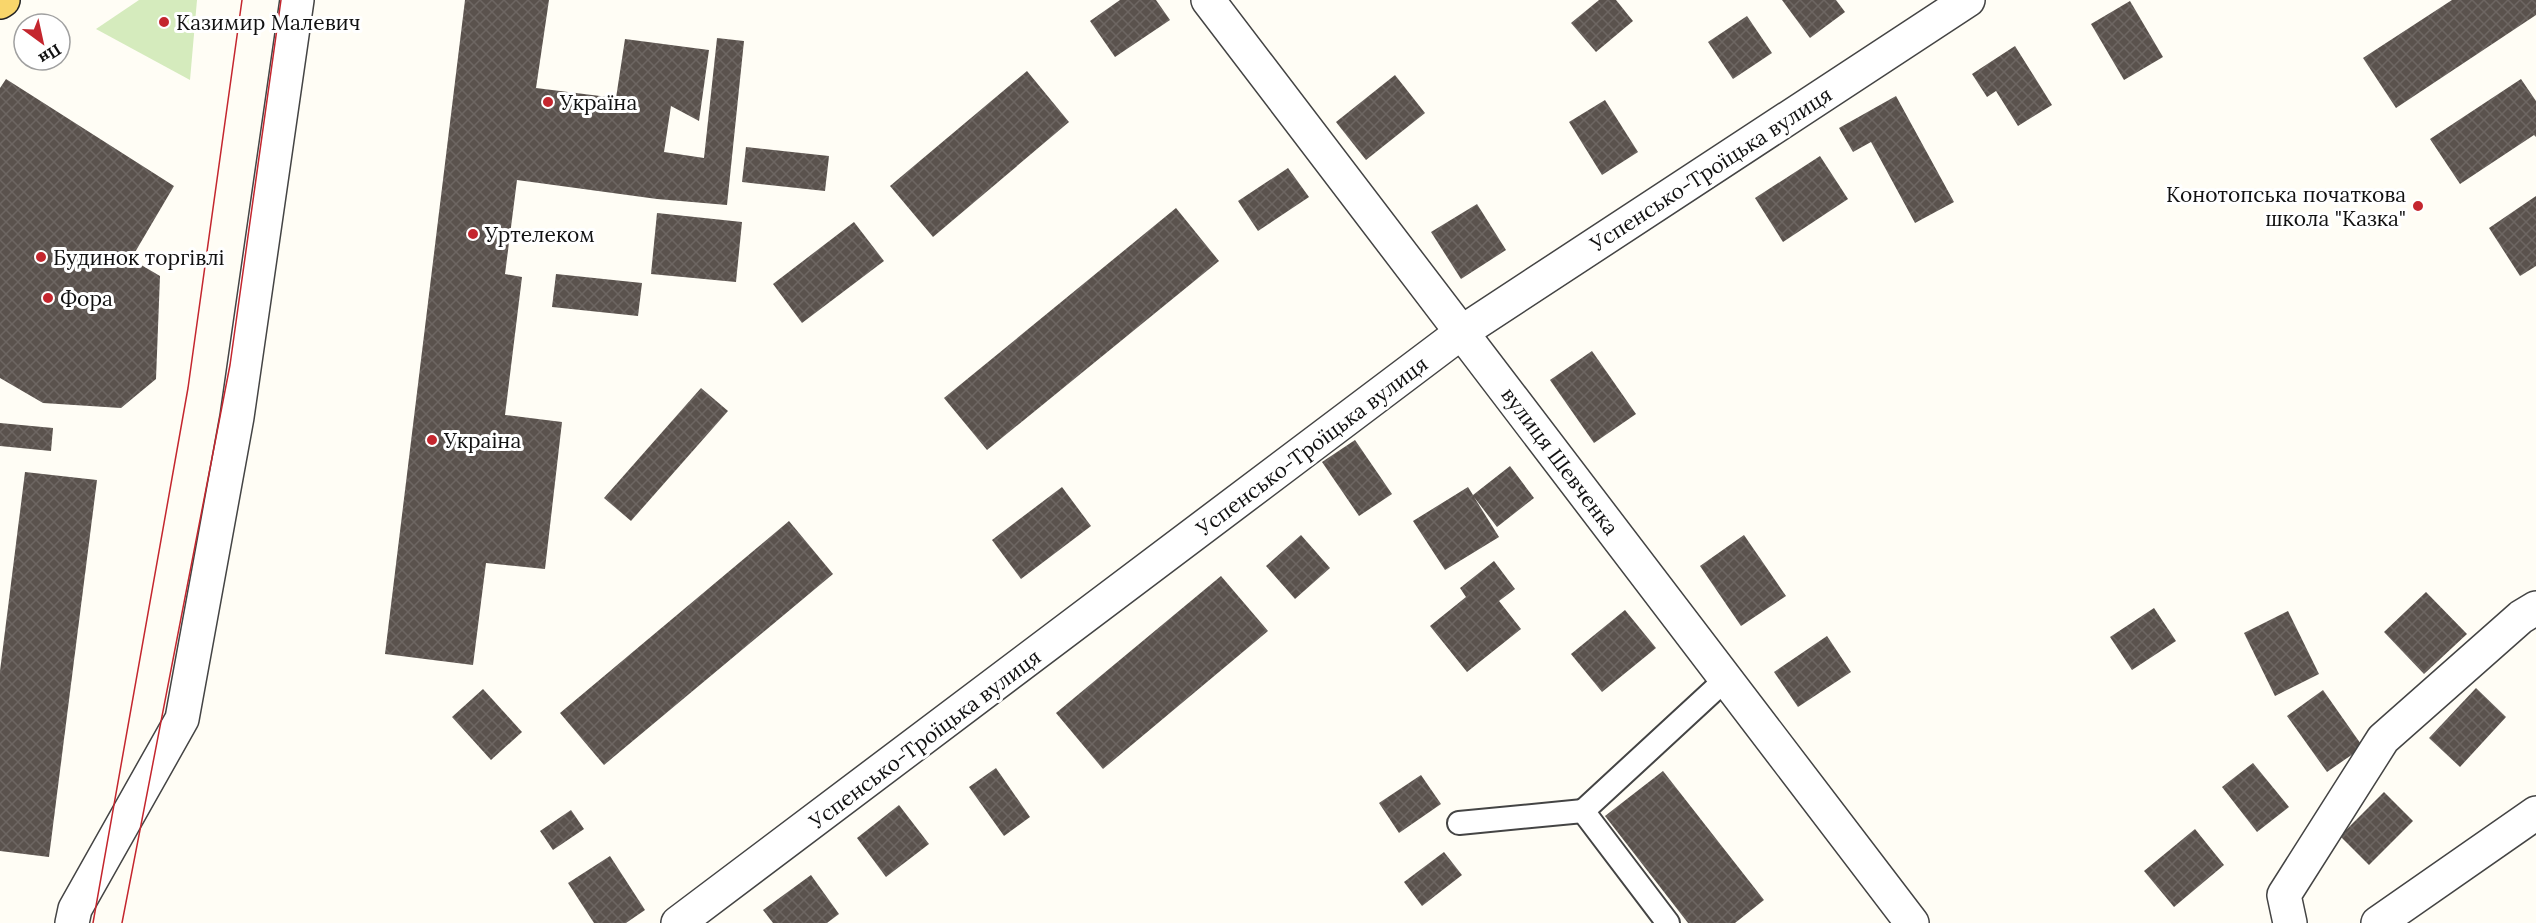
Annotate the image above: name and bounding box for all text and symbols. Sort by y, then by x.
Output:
place label: Казимир Малевич [176,9,360,36]
north arrow [12,12,72,72]
marker: Казимир Малевич [157,15,171,29]
text: Пн [35,40,65,69]
street label: Успенсько-Троїцька вулиця [1584,81,1837,258]
place label: Україна [559,89,637,116]
marker: Україна [541,95,555,109]
place label: Конотопська початкова школа "Казка" [2166,181,2406,232]
marker: Конотопська початкова школа "Казка" [2411,199,2425,213]
place label: Уртелеком [484,221,595,248]
marker: Уртелеком [466,227,480,241]
place label: Будинок торгівлі [53,244,225,271]
marker: Будинок торгівлі [34,250,48,264]
place label: Фора [60,285,113,312]
marker: Фора [41,291,55,305]
street label: Успенсько-Троїцька вулиця [1190,350,1433,542]
street label: вулиця Шевченка [1495,382,1625,541]
place label: Украіна [443,427,521,454]
marker: Украіна [425,433,439,447]
street label: Успенсько-Троїцька вулиця [803,643,1046,835]

